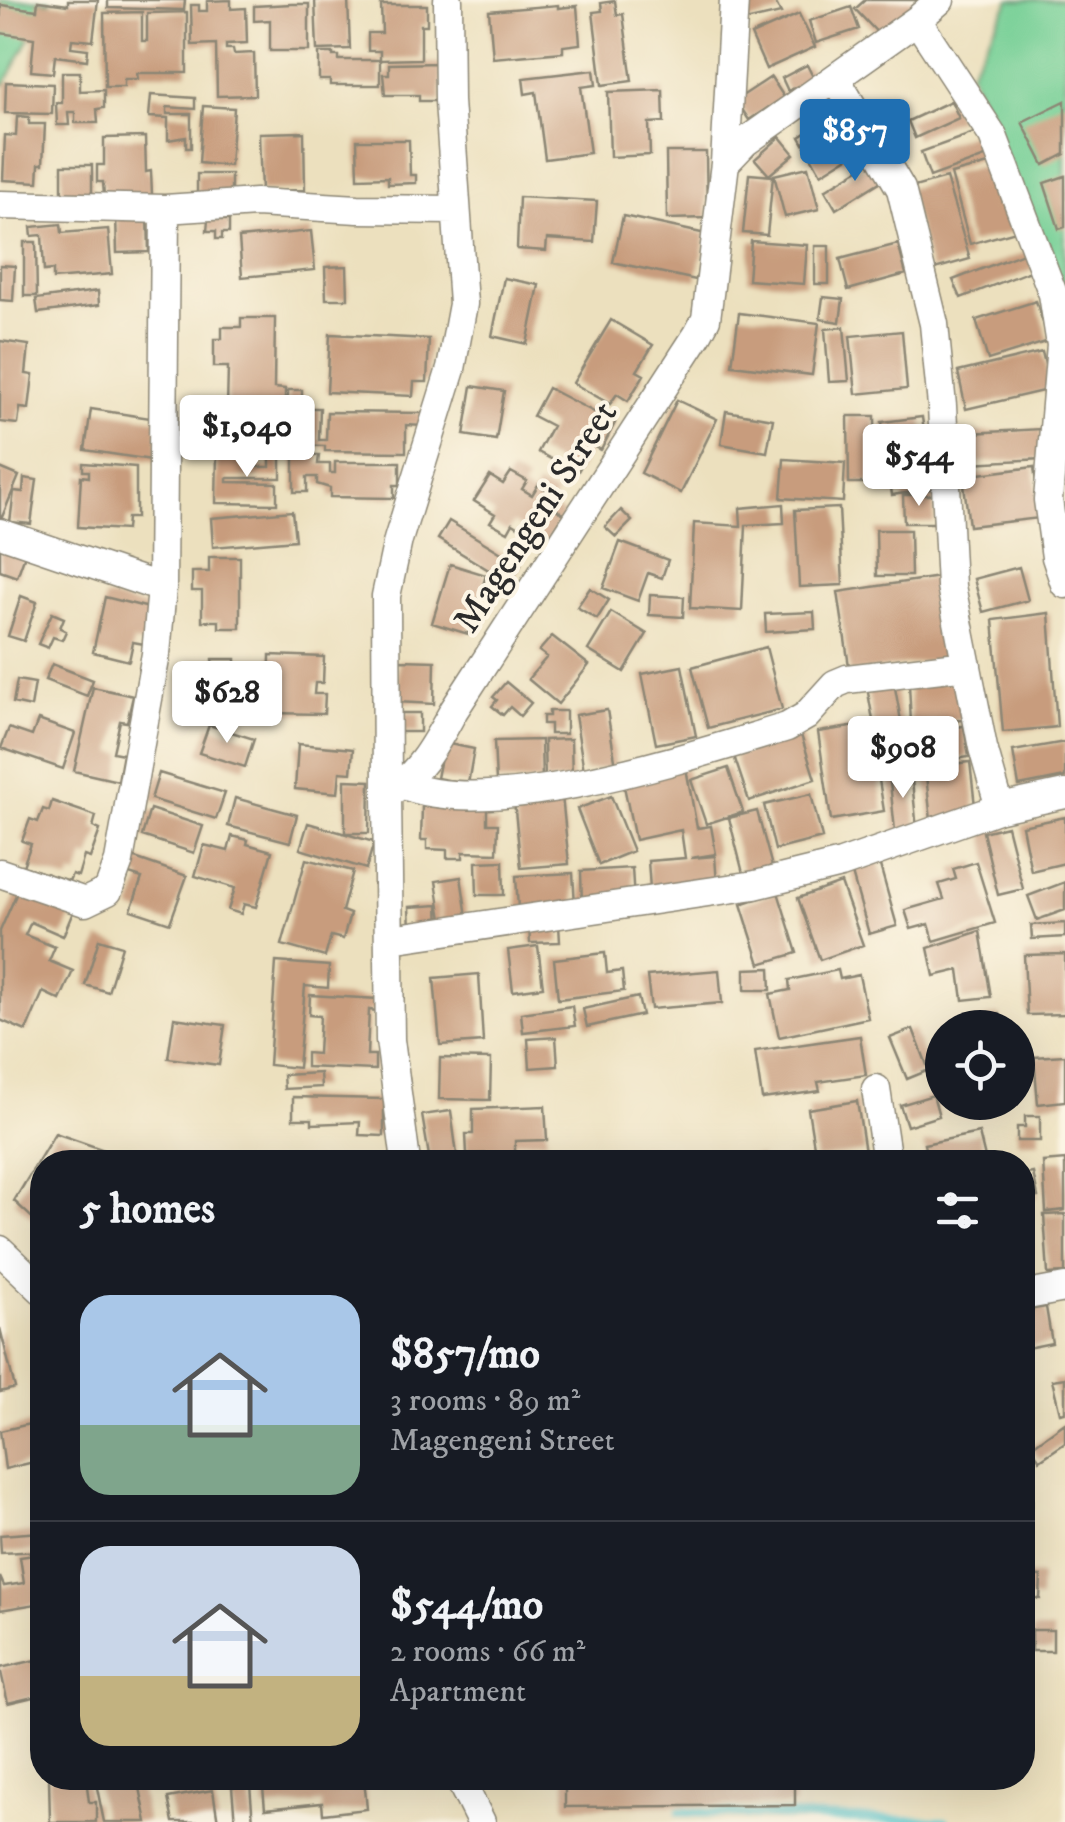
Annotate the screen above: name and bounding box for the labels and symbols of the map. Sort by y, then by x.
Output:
pin: $857 [796,99,914,184]
street label: Magengeni Street [443,392,629,642]
pin: $1,040 [166,395,328,480]
pin: $544 [860,424,978,509]
pin: $628 [168,661,286,746]
pin: $908 [844,716,962,801]

